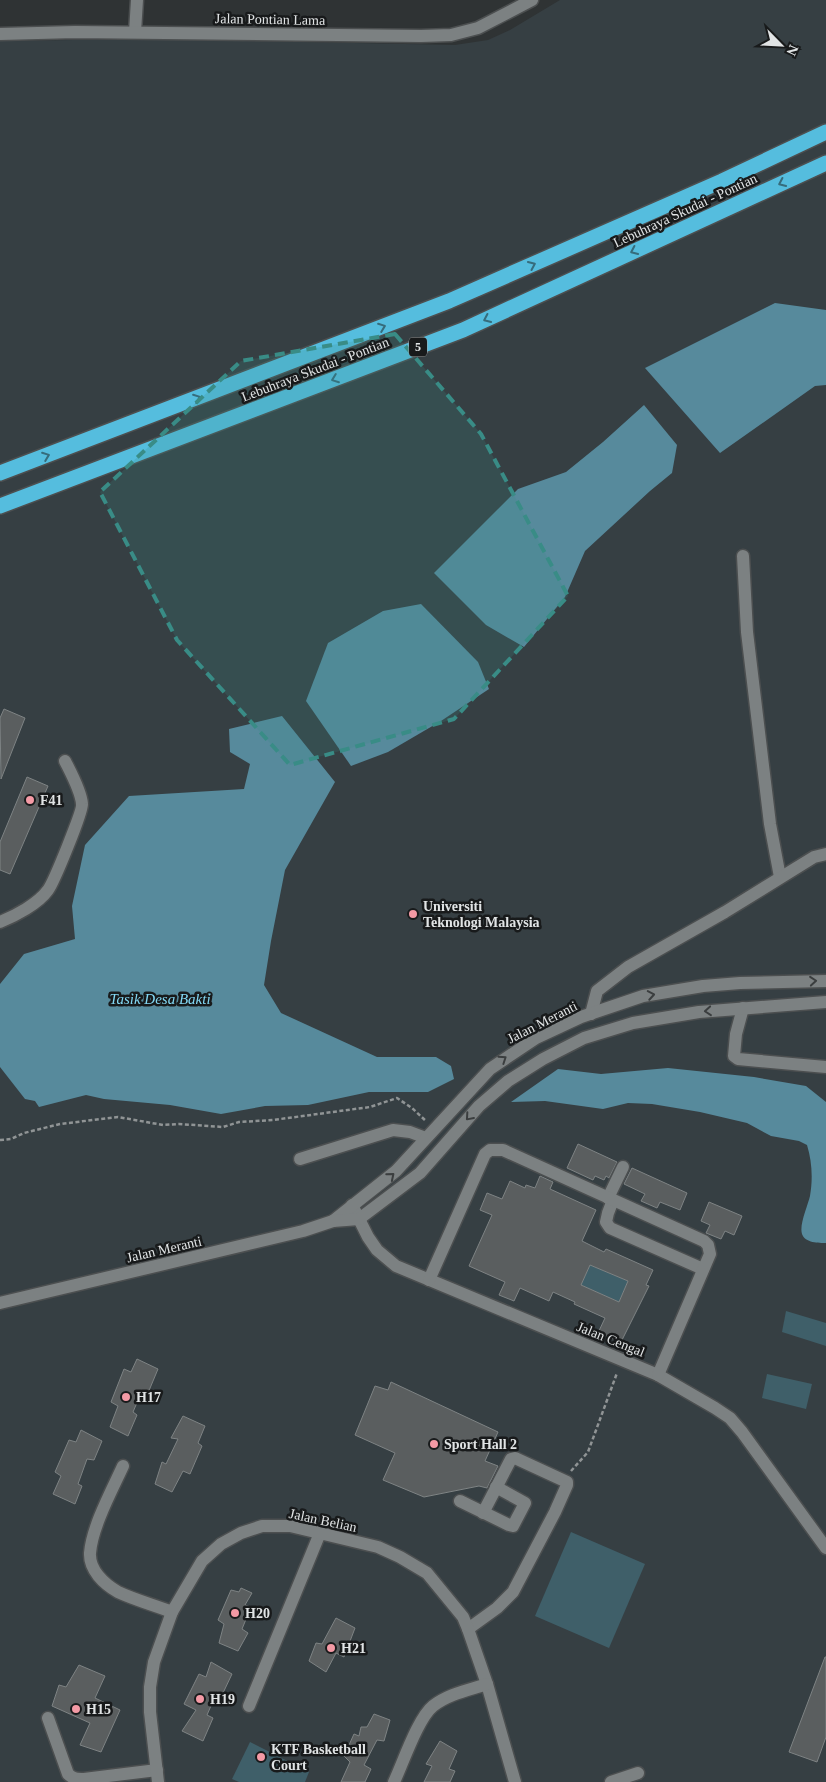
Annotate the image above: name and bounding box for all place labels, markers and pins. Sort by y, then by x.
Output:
place label: F41 [40,793,63,808]
marker: F41 [24,794,36,806]
place label: Universiti Teknologi Malaysia [423,899,540,930]
marker: Universiti Teknologi Malaysia [407,908,419,920]
place label: H17 [136,1390,161,1405]
marker: H17 [120,1391,132,1403]
place label: Sport Hall 2 [444,1437,517,1452]
marker: Sport Hall 2 [428,1438,440,1450]
place label: H20 [245,1606,270,1621]
marker: H20 [229,1607,241,1619]
place label: H21 [341,1641,366,1656]
marker: H21 [325,1642,337,1654]
place label: H19 [210,1692,235,1707]
marker: H19 [194,1693,206,1705]
place label: H15 [86,1702,111,1717]
marker: H15 [70,1703,82,1715]
place label: KTF Basketball Court [271,1742,366,1773]
marker: KTF Basketball Court [255,1751,267,1763]

